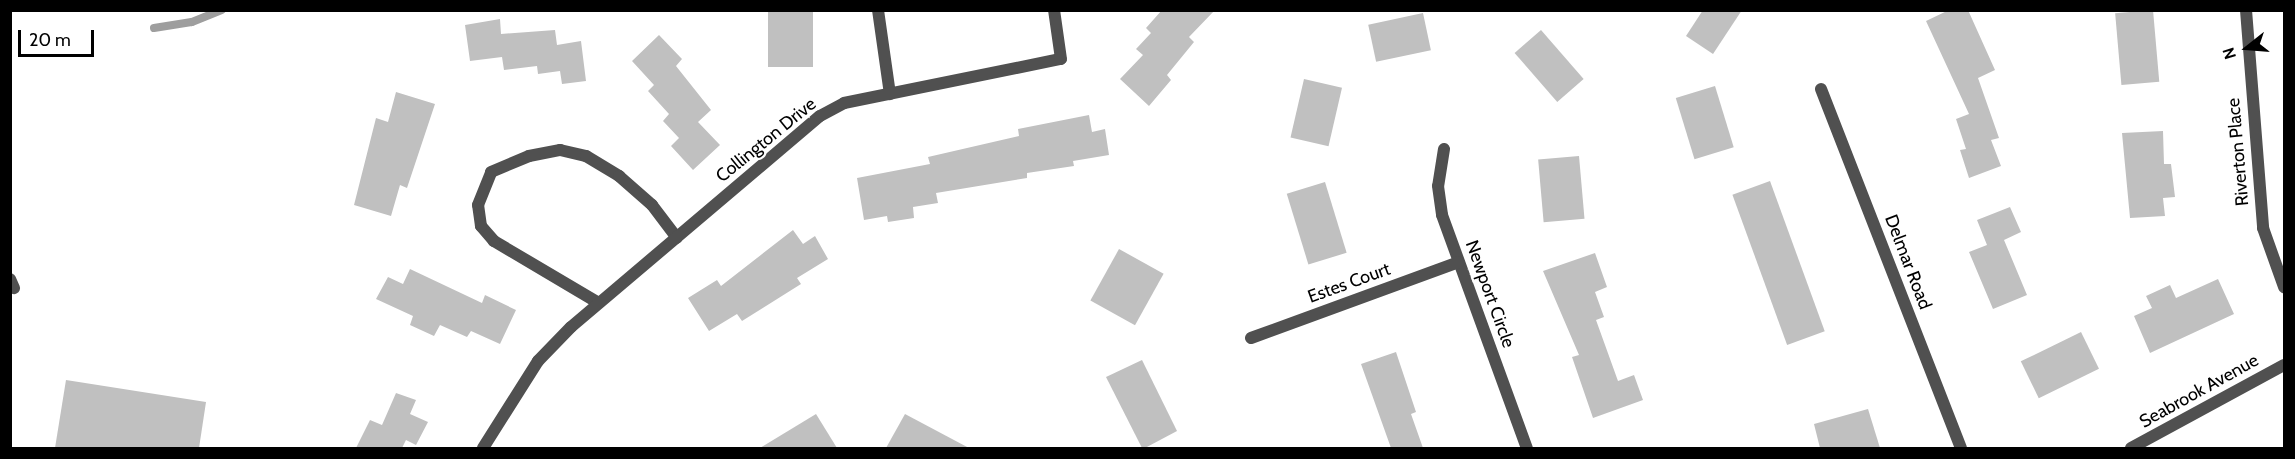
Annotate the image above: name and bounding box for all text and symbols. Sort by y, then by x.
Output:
scale bar [21,18,98,56]
north arrow [2217,18,2277,78]
text: 20 m [29,29,71,51]
text: N [2219,45,2240,62]
street label: Collington Drive [712,93,820,187]
street label: Riverton Place [2223,97,2253,207]
street label: Delmar Road [1880,212,1936,312]
street label: Newport Circle [1461,237,1519,351]
street label: Estes Court [1305,258,1393,308]
street label: Seabrook Avenue [2136,349,2262,433]

